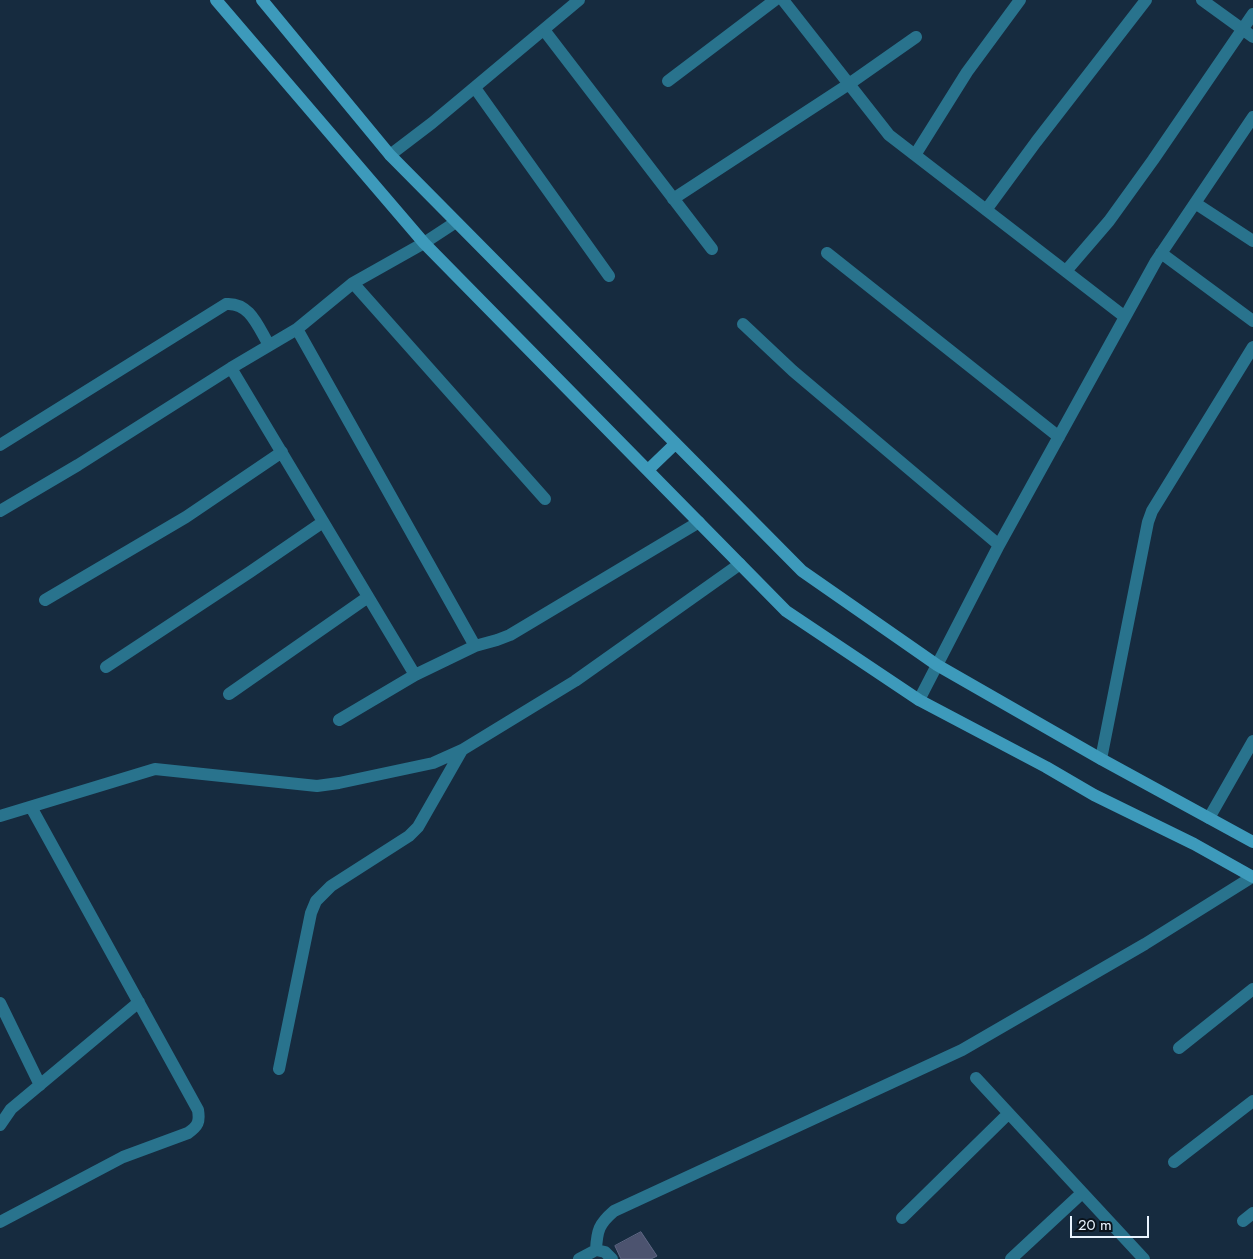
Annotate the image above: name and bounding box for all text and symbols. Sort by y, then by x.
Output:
scale bar [1073,1206,1152,1238]
text: 20 m [1078,1214,1112,1236]

